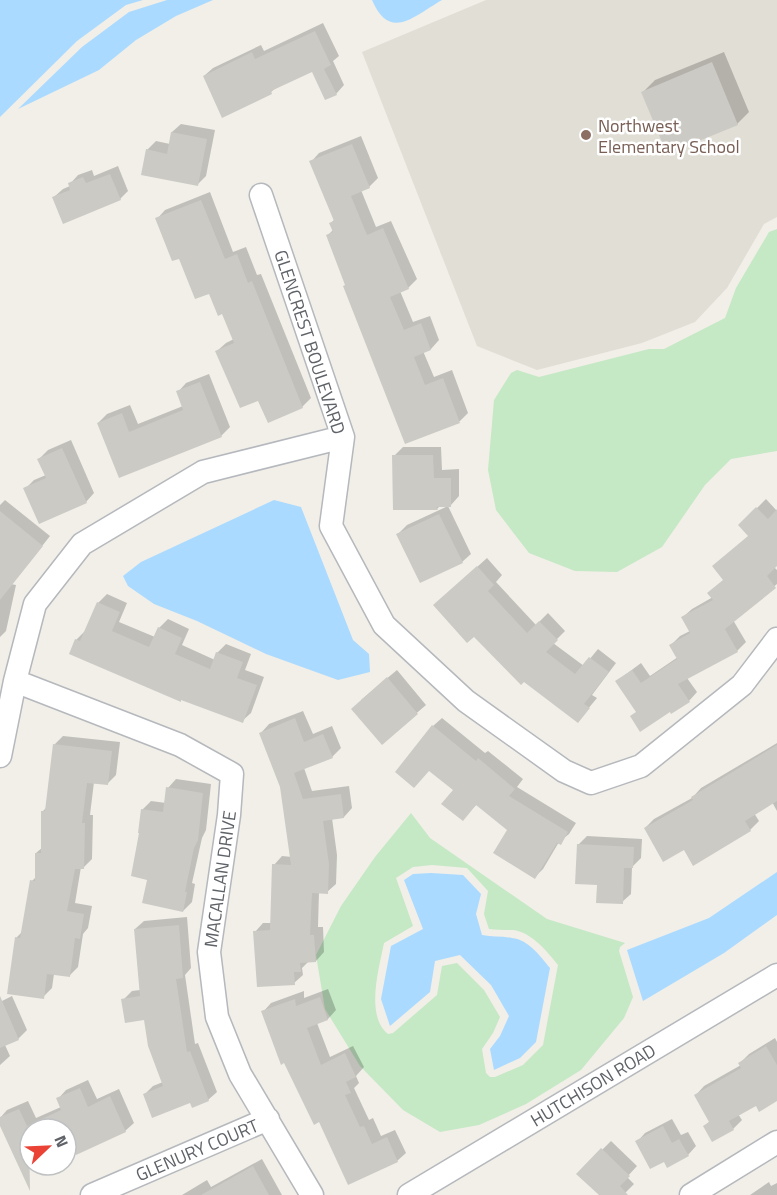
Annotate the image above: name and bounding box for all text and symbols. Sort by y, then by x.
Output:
place label: Northwest Elementary School [598,112,740,160]
marker: Northwest Elementary School [579,128,593,142]
street label: GLENCREST BOULEVARD [267,246,353,438]
street label: MACALLAN DRIVE [197,809,243,949]
street label: HUTCHISON ROAD [525,1037,661,1133]
street label: GLENURY COURT [131,1112,263,1188]
north arrow [18,1117,78,1177]
text: N [49,1131,75,1151]

